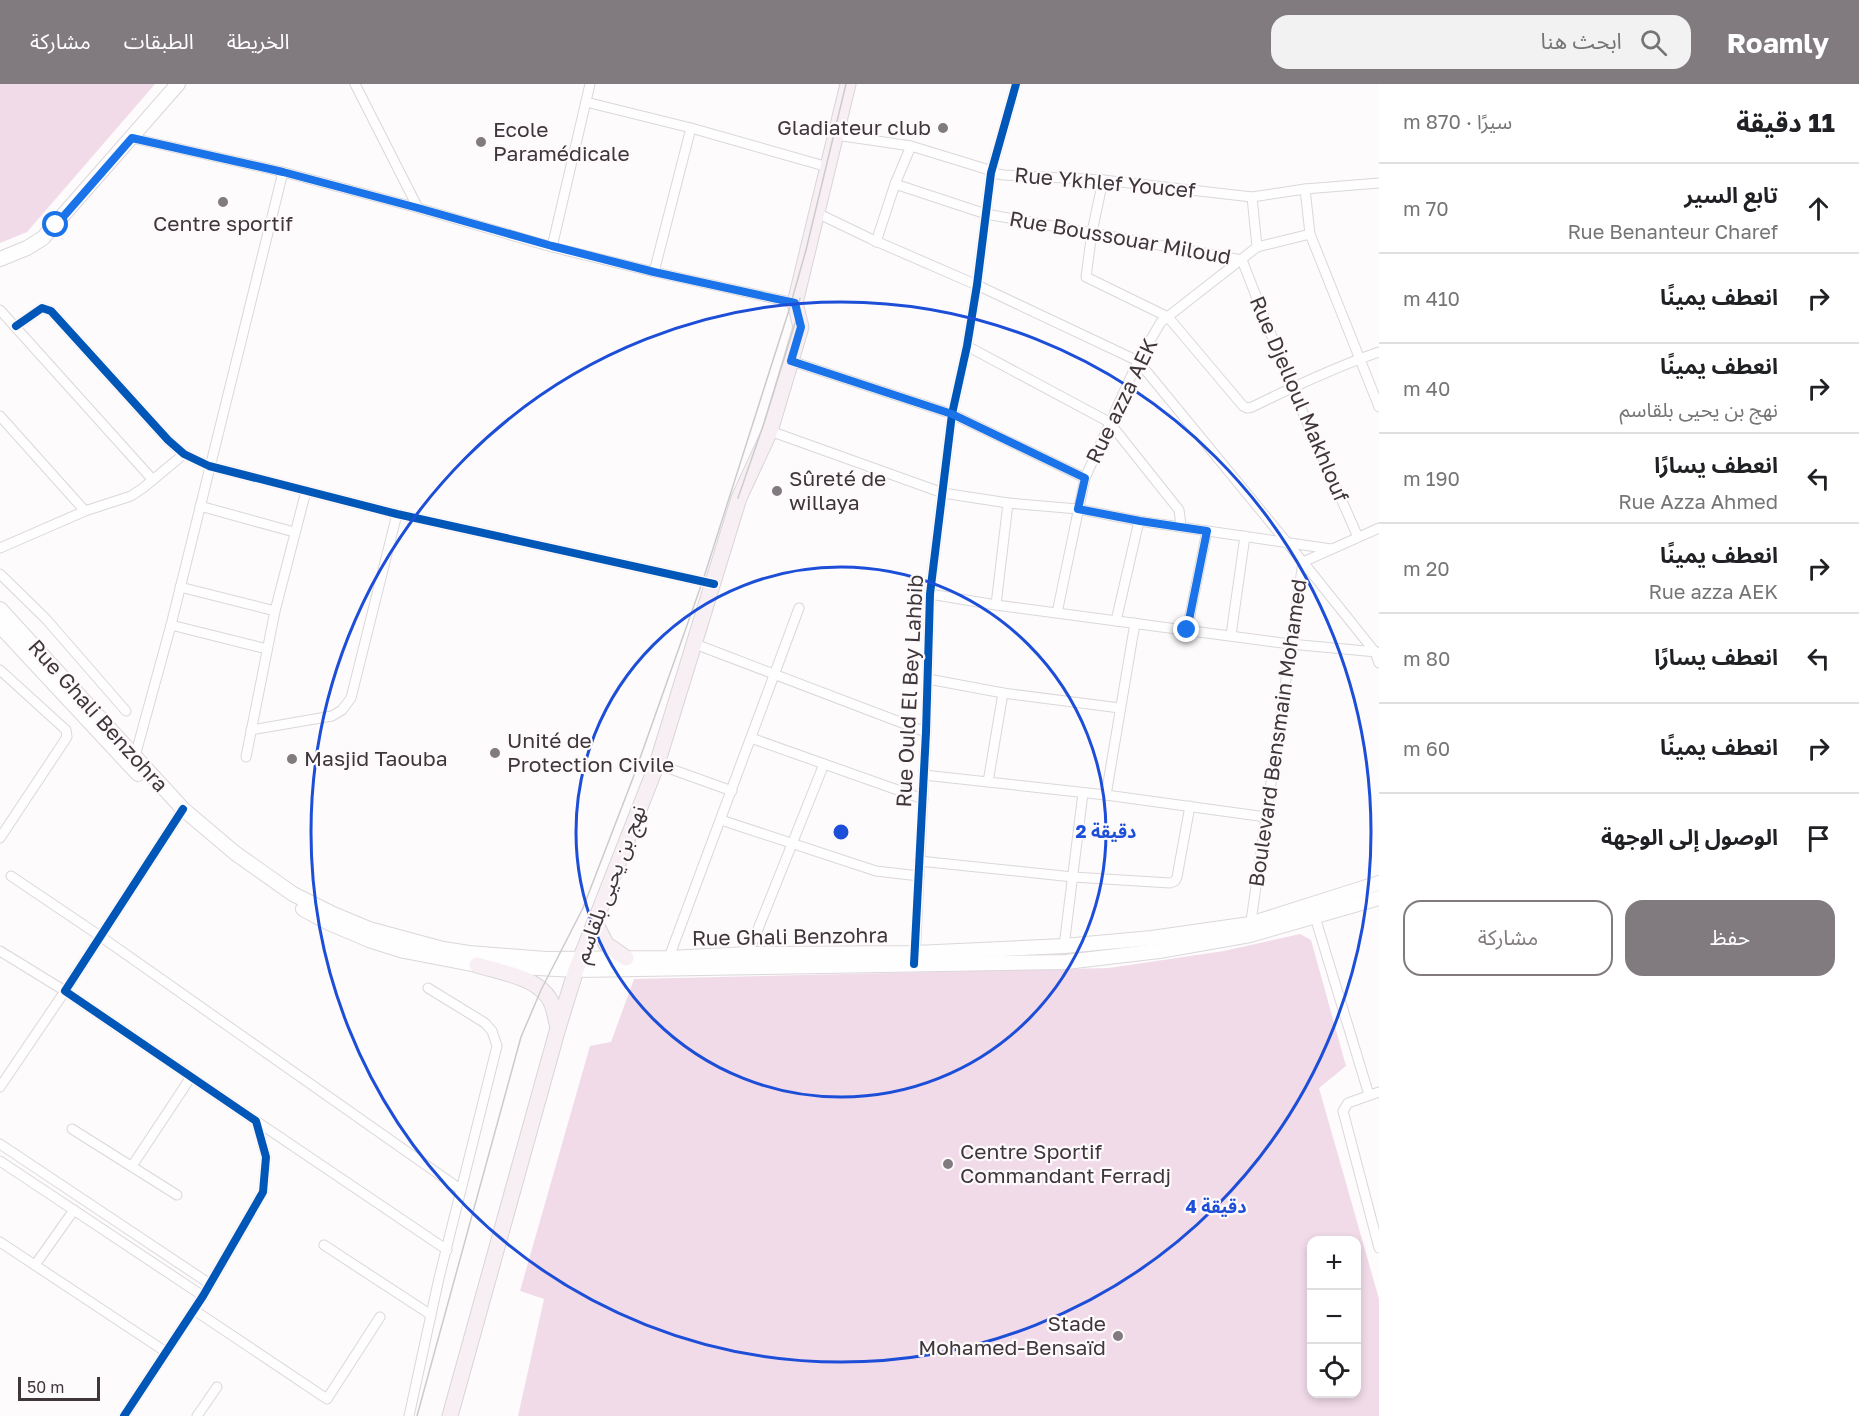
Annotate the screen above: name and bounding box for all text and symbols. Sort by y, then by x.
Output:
search box [1271,15,1691,69]
icon: search [1637,26,1670,59]
text: Roamly [1727,26,1829,59]
text: ابحث هنا [1541,27,1622,54]
text: مشاركة [30,28,91,54]
text: الطبقات [124,28,194,54]
text: الخريطة [227,28,290,54]
text: 11 دقيقة [1736,107,1835,138]
text: سيرًا · 870 m [1403,109,1512,133]
place label: Gladiateur club [777,114,931,140]
place label: Ecole Paramédicale [493,116,630,166]
marker: Gladiateur club [936,121,950,135]
marker: Ecole Paramédicale [474,135,488,149]
street label: Rue Ykhlef Youcef [1013,161,1197,203]
text: تابع السير [1684,181,1778,208]
icon: ahead [1802,192,1835,225]
marker: Centre sportif [216,195,230,209]
text: 70 m [1403,196,1449,220]
street label: Rue Boussouar Miloud [1007,205,1233,269]
place label: Centre sportif [153,210,293,236]
route start [42,211,68,237]
text: Rue Benanteur Charef [1567,219,1778,243]
icon: right [1802,282,1835,315]
text: انعطف يمينًا [1660,283,1778,310]
text: 410 m [1403,286,1460,310]
street label: Rue Djelloul Makhlouf [1245,292,1355,506]
street label: Rue azza AEK [1080,334,1163,467]
text: انعطف يمينًا [1660,352,1778,379]
icon: right [1802,372,1835,405]
text: 40 m [1403,376,1450,400]
text: نهج بن يحيى بلقاسم [1620,397,1778,421]
text: انعطف يسارًا [1654,451,1778,478]
icon: left [1802,462,1835,495]
place label: Sûreté de willaya [789,465,886,515]
text: 190 m [1403,466,1460,490]
marker: Sûreté de willaya [770,484,784,498]
text: Rue Azza Ahmed [1618,489,1778,513]
text: انعطف يمينًا [1660,541,1778,568]
icon: right [1802,552,1835,585]
text: 20 m [1403,556,1450,580]
street label: Rue Ould El Bey Lahbib [890,574,928,808]
street label: Boulevard Bensmain Mohamed [1243,577,1311,888]
text: Rue azza AEK [1649,579,1778,603]
route end [1173,616,1199,642]
street label: Rue Ghali Benzohra [23,634,174,797]
icon: left [1802,642,1835,675]
text: انعطف يسارًا [1654,643,1778,670]
text: 80 m [1403,646,1450,670]
place label: Unité de Protection Civile [507,727,674,777]
icon: right [1802,732,1835,765]
text: انعطف يمينًا [1660,733,1778,760]
text: 60 m [1403,736,1450,760]
place label: Masjid Taouba [304,745,448,771]
marker: Unité de Protection Civile [488,746,502,760]
marker: Masjid Taouba [285,752,299,766]
street label: نهج بن يحيى بلقاسم [567,801,654,967]
text: 2 دقيقة [1076,820,1136,842]
centre of rings [831,822,851,842]
icon: arrive [1802,822,1835,855]
text: الوصول إلى الوجهة [1601,823,1778,850]
button: مشاركة [1403,900,1613,976]
button: حفظ [1625,900,1835,976]
street label: Rue Ghali Benzohra [692,921,888,951]
place label: Centre Sportif Commandant Ferradj [960,1138,1171,1188]
marker: Centre Sportif Commandant Ferradj [941,1157,955,1171]
text: 4 دقيقة [1185,1195,1247,1217]
map controls [1307,1236,1361,1398]
button: + [1307,1236,1361,1290]
button: − [1307,1290,1361,1344]
place label: Stade Mohamed-Bensaïd [918,1310,1106,1360]
marker: Stade Mohamed-Bensaïd [1111,1329,1125,1343]
button: locate [1307,1344,1361,1398]
scale bar [18,1374,100,1402]
text: 50 m [27,1377,64,1397]

